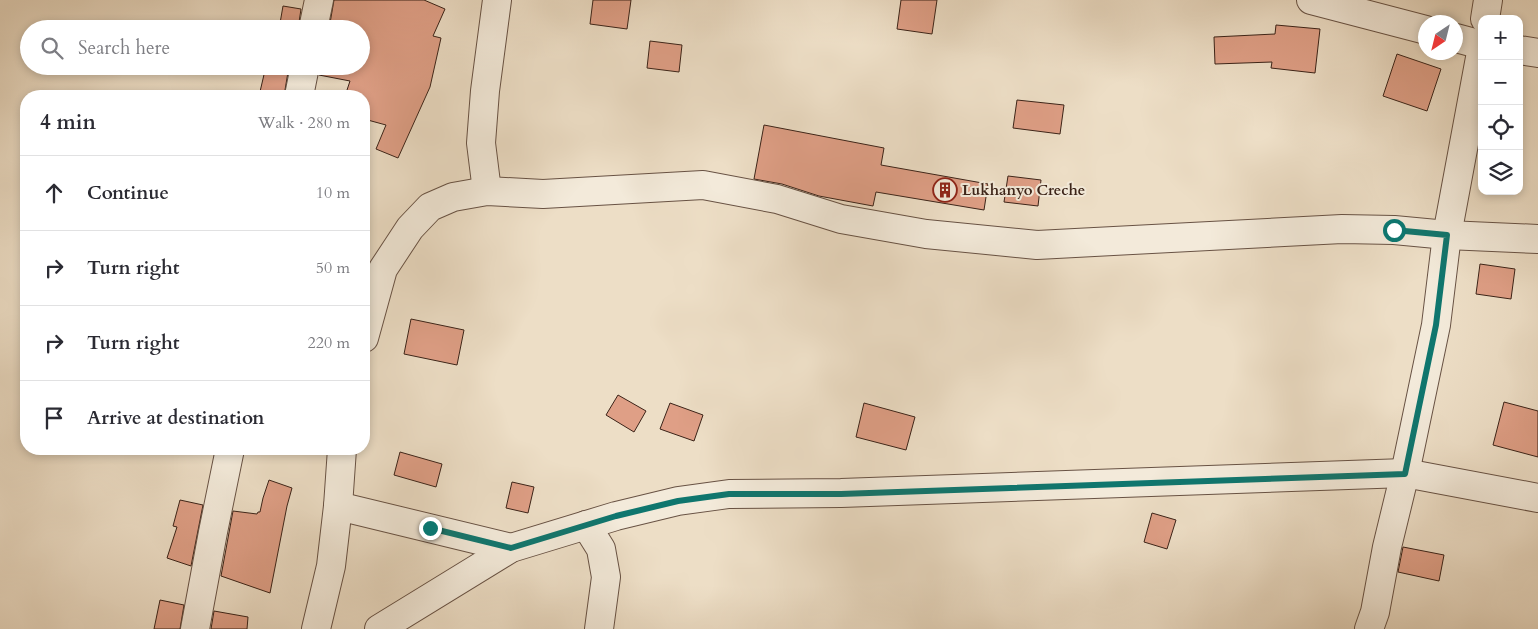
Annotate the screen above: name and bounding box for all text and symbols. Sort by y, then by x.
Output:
north arrow [1418,15,1463,60]
map controls [1478,15,1523,195]
button: + [1478,15,1523,60]
search box [20,20,370,75]
icon: search [38,34,66,62]
text: Search here [78,35,170,61]
button: − [1478,60,1523,105]
button: locate [1478,105,1523,150]
text: 4 min [40,108,96,137]
text: Walk · 280 m [258,112,350,134]
button: layers [1478,150,1523,195]
building icon: Lukhanyo Creche [932,177,958,203]
icon: ahead [40,179,68,207]
text: Continue [87,180,169,206]
place label: Lukhanyo Creche [962,180,1085,200]
text: 10 m [316,182,350,204]
route start [1383,219,1406,242]
icon: right [40,254,68,282]
text: Turn right [87,255,179,281]
text: 50 m [316,257,350,279]
icon: right [40,329,68,357]
text: Turn right [87,330,179,356]
text: 220 m [308,332,350,354]
icon: arrive [40,404,68,432]
text: Arrive at destination [87,405,264,431]
route end [419,517,442,540]

